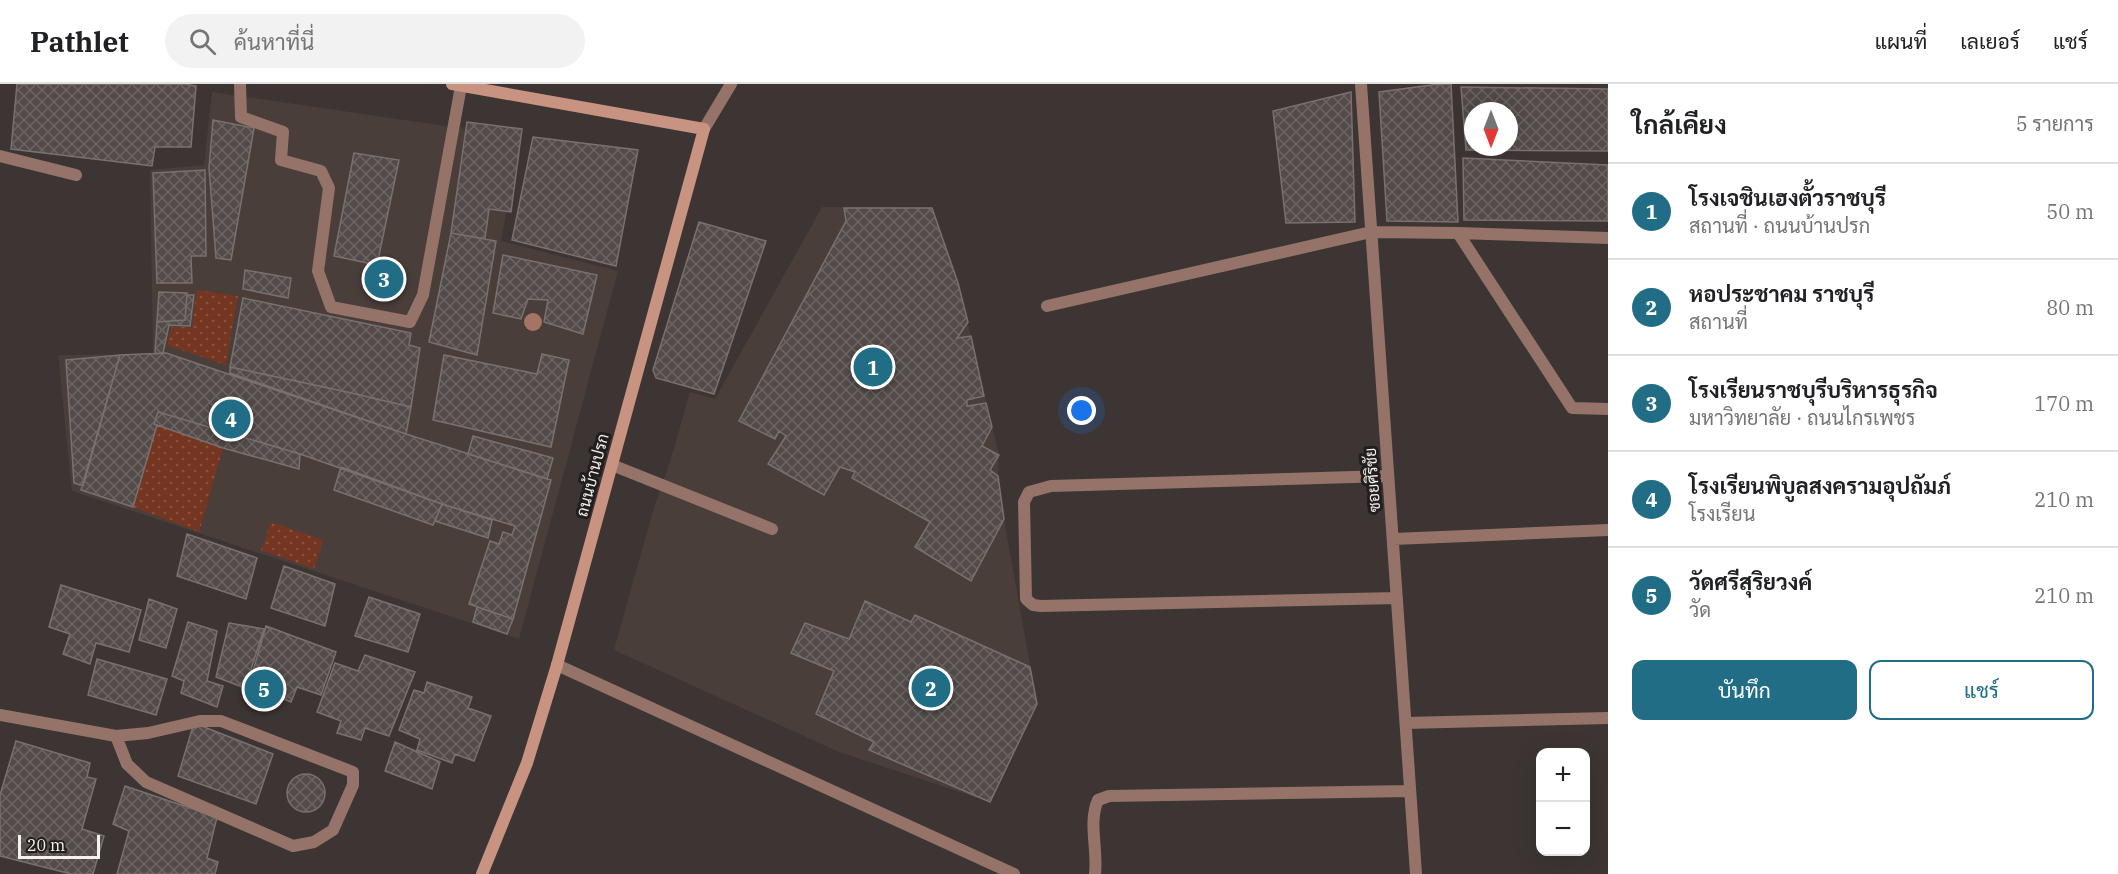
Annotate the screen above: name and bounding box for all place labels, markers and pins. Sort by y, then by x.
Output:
pin: 3 [364,256,404,302]
pin: 1 [854,344,892,390]
pin: 4 [212,396,250,442]
pin: 5 [244,666,284,712]
pin: 2 [912,666,950,710]

